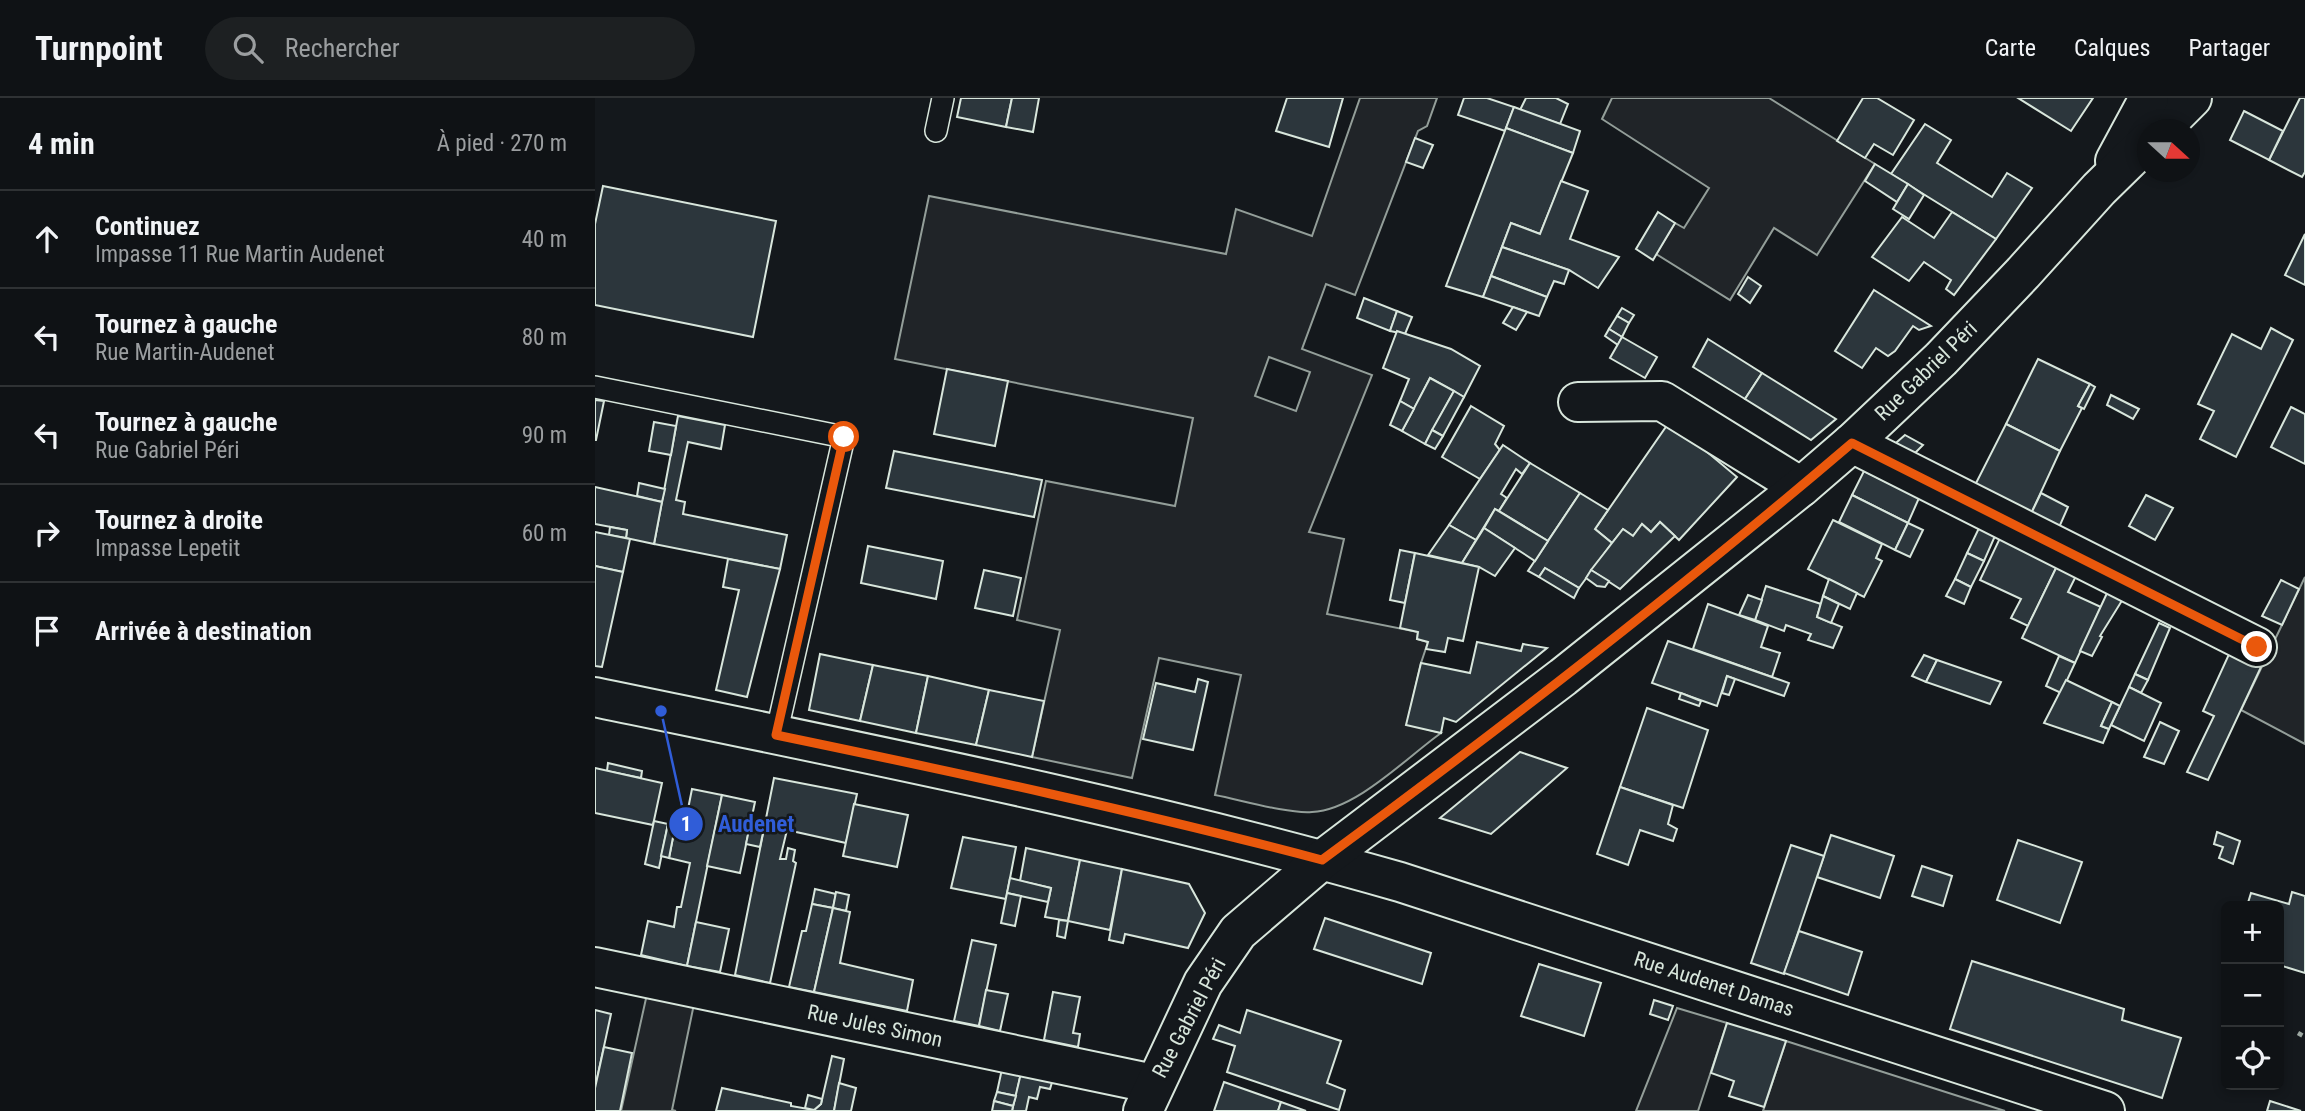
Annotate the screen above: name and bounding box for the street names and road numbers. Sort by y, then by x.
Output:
street label: Rue Gabriel Péri [1870,316,1982,426]
street label: Rue Audenet Damas [1631,947,1797,1021]
street label: Rue Gabriel Péri [1147,954,1231,1082]
street label: Rue Jules Simon [805,1000,945,1052]

